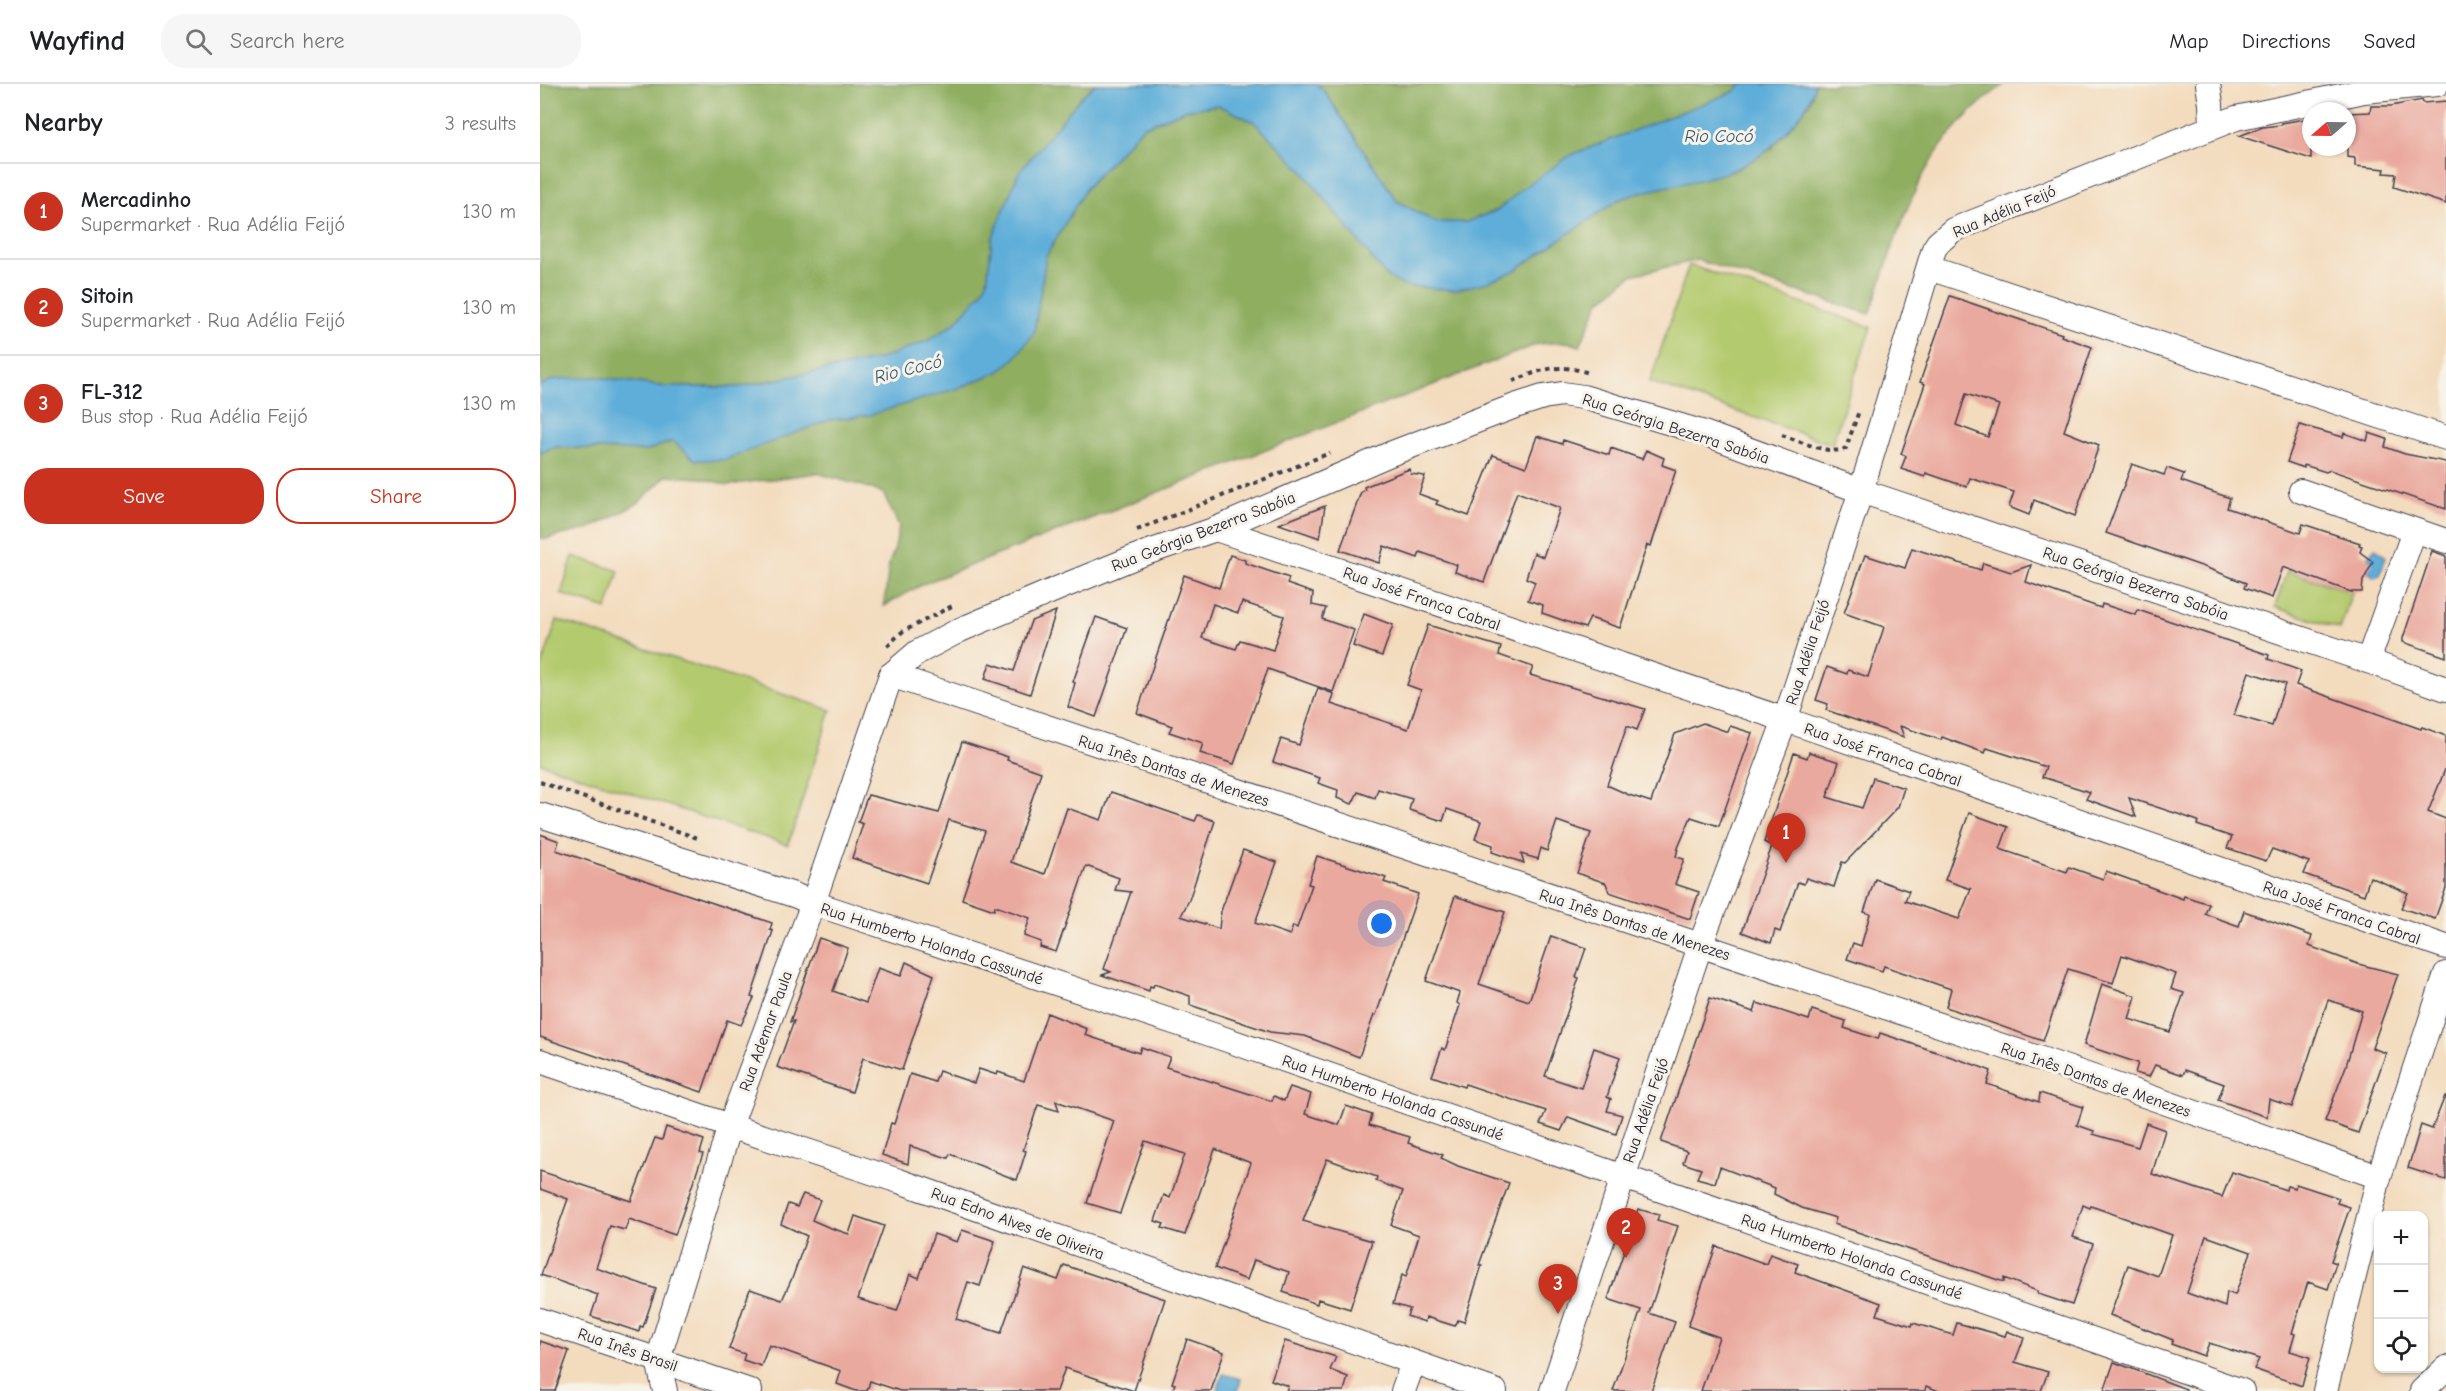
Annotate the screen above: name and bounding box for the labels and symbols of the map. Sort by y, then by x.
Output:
north arrow [2302,102,2356,156]
water label: Rio Cocó [1684,126,1754,147]
street label: Rua Adélia Feijó [1950,182,2059,242]
water label: Rio Cocó [872,351,945,388]
street label: Rua Geórgia Bezerra Sabóia [1580,390,1771,468]
street label: Rua Geórgia Bezerra Sabóia [1109,489,1298,575]
street label: Rua Geórgia Bezerra Sabóia [2040,544,2231,624]
street label: Rua José Franca Cabral [1341,564,1503,634]
street label: Rua Adélia Feijó [1782,597,1834,707]
street label: Rua José Franca Cabral [1802,720,1964,790]
street label: Rua Inês Dantas de Menezes [1076,732,1272,810]
pin: 1 [1766,814,1806,863]
street label: Rua José Franca Cabral [2261,878,2423,948]
street label: Rua Inês Dantas de Menezes [1537,886,1733,964]
street label: Rua Humberto Holanda Cassundé [818,899,1045,988]
your location [1367,909,1396,938]
street label: Rua Ademar Paula [736,969,796,1094]
street label: Rua Inês Dantas de Menezes [1998,1039,2193,1121]
street label: Rua Humberto Holanda Cassundé [1280,1052,1506,1144]
street label: Rua Adélia Feijó [1620,1055,1672,1165]
street label: Rua Edno Alves de Oliveira [929,1184,1107,1264]
pin: 2 [1606,1208,1646,1258]
street label: Rua Humberto Holanda Cassundé [1739,1211,1965,1303]
pin: 3 [1538,1264,1578,1314]
street label: Rua Inês Brasil [575,1324,680,1375]

